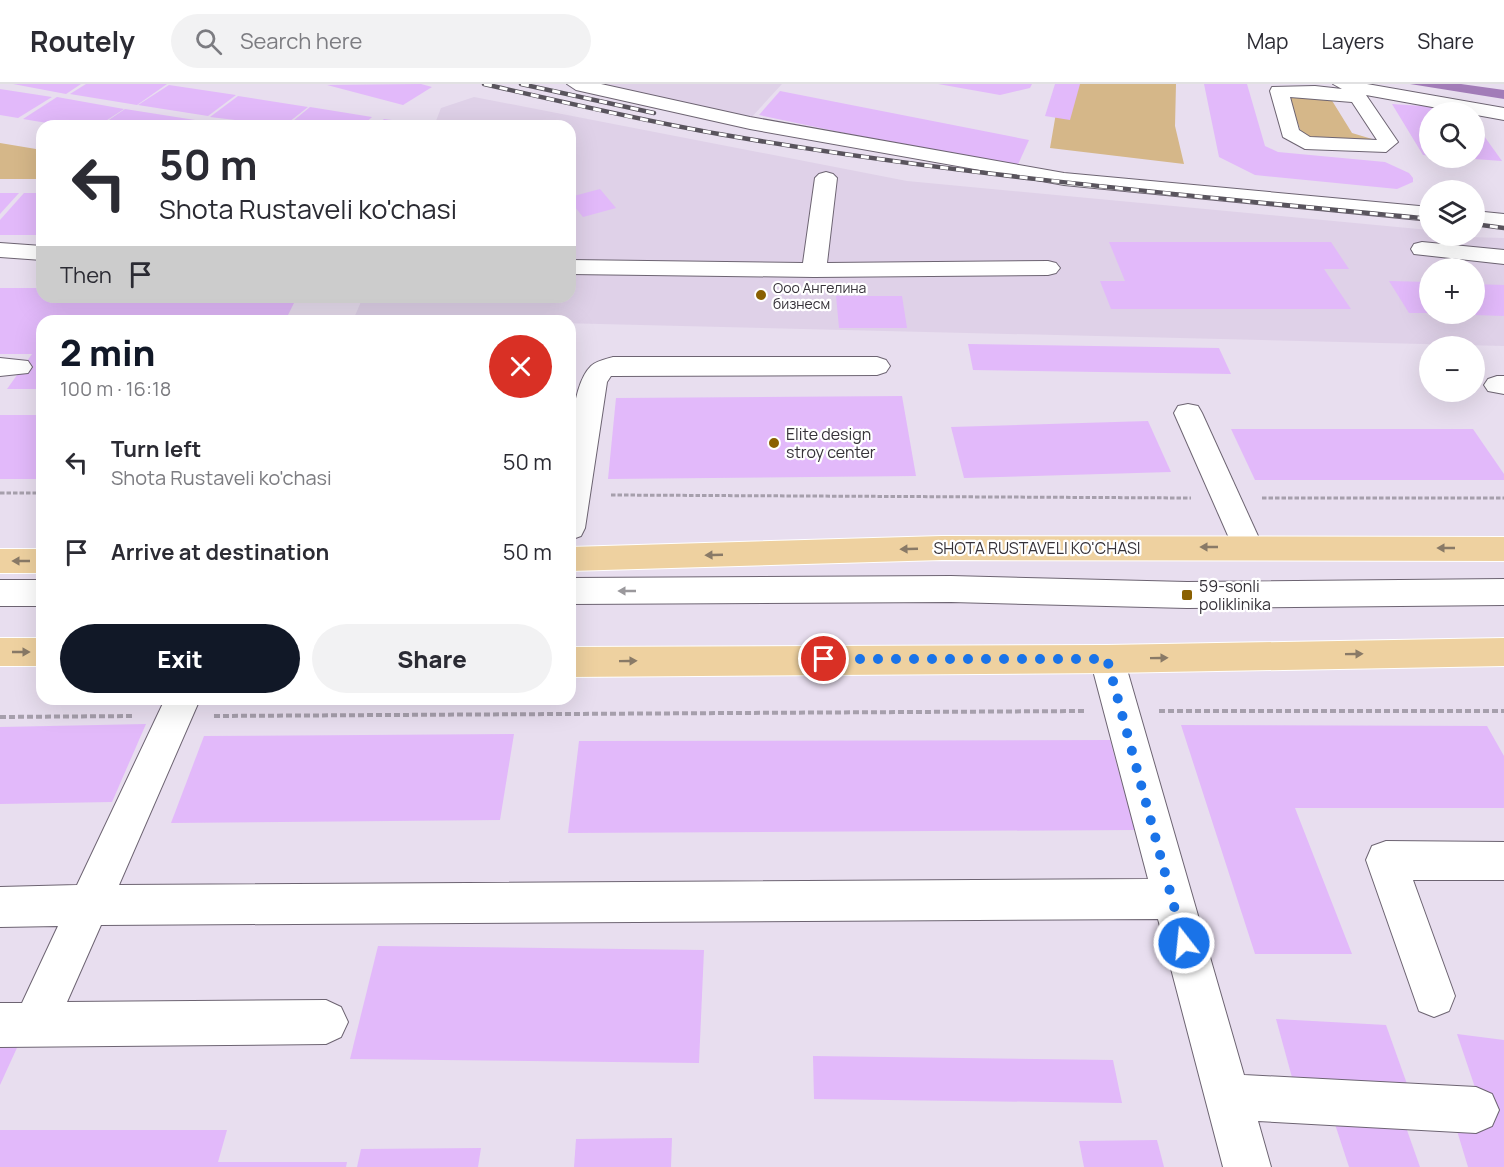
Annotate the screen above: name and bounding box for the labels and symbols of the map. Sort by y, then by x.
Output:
place label: Ооо Ангелина бизнесм [773,278,866,313]
marker: Ооо Ангелина бизнесм [754,288,768,302]
place label: Elite design stroy center [786,423,876,463]
marker: Elite design stroy center [767,436,781,450]
street label: SHOTA RUSTAVELI KO'CHASI [933,537,1141,559]
one-way arrow [1199,542,1218,552]
one-way arrow [1436,543,1455,553]
one-way arrow [899,545,918,554]
one-way arrow [704,550,723,560]
one-way arrow [11,556,30,566]
place label: 59-sonli poliklinika [1199,575,1271,615]
one-way arrow [617,586,636,596]
marker: 59-sonli poliklinika [1180,588,1194,602]
pin [798,633,849,684]
one-way arrow [12,647,31,657]
one-way arrow [1345,649,1364,659]
one-way arrow [1150,653,1169,663]
one-way arrow [619,656,638,666]
position arrow [1152,911,1216,975]

